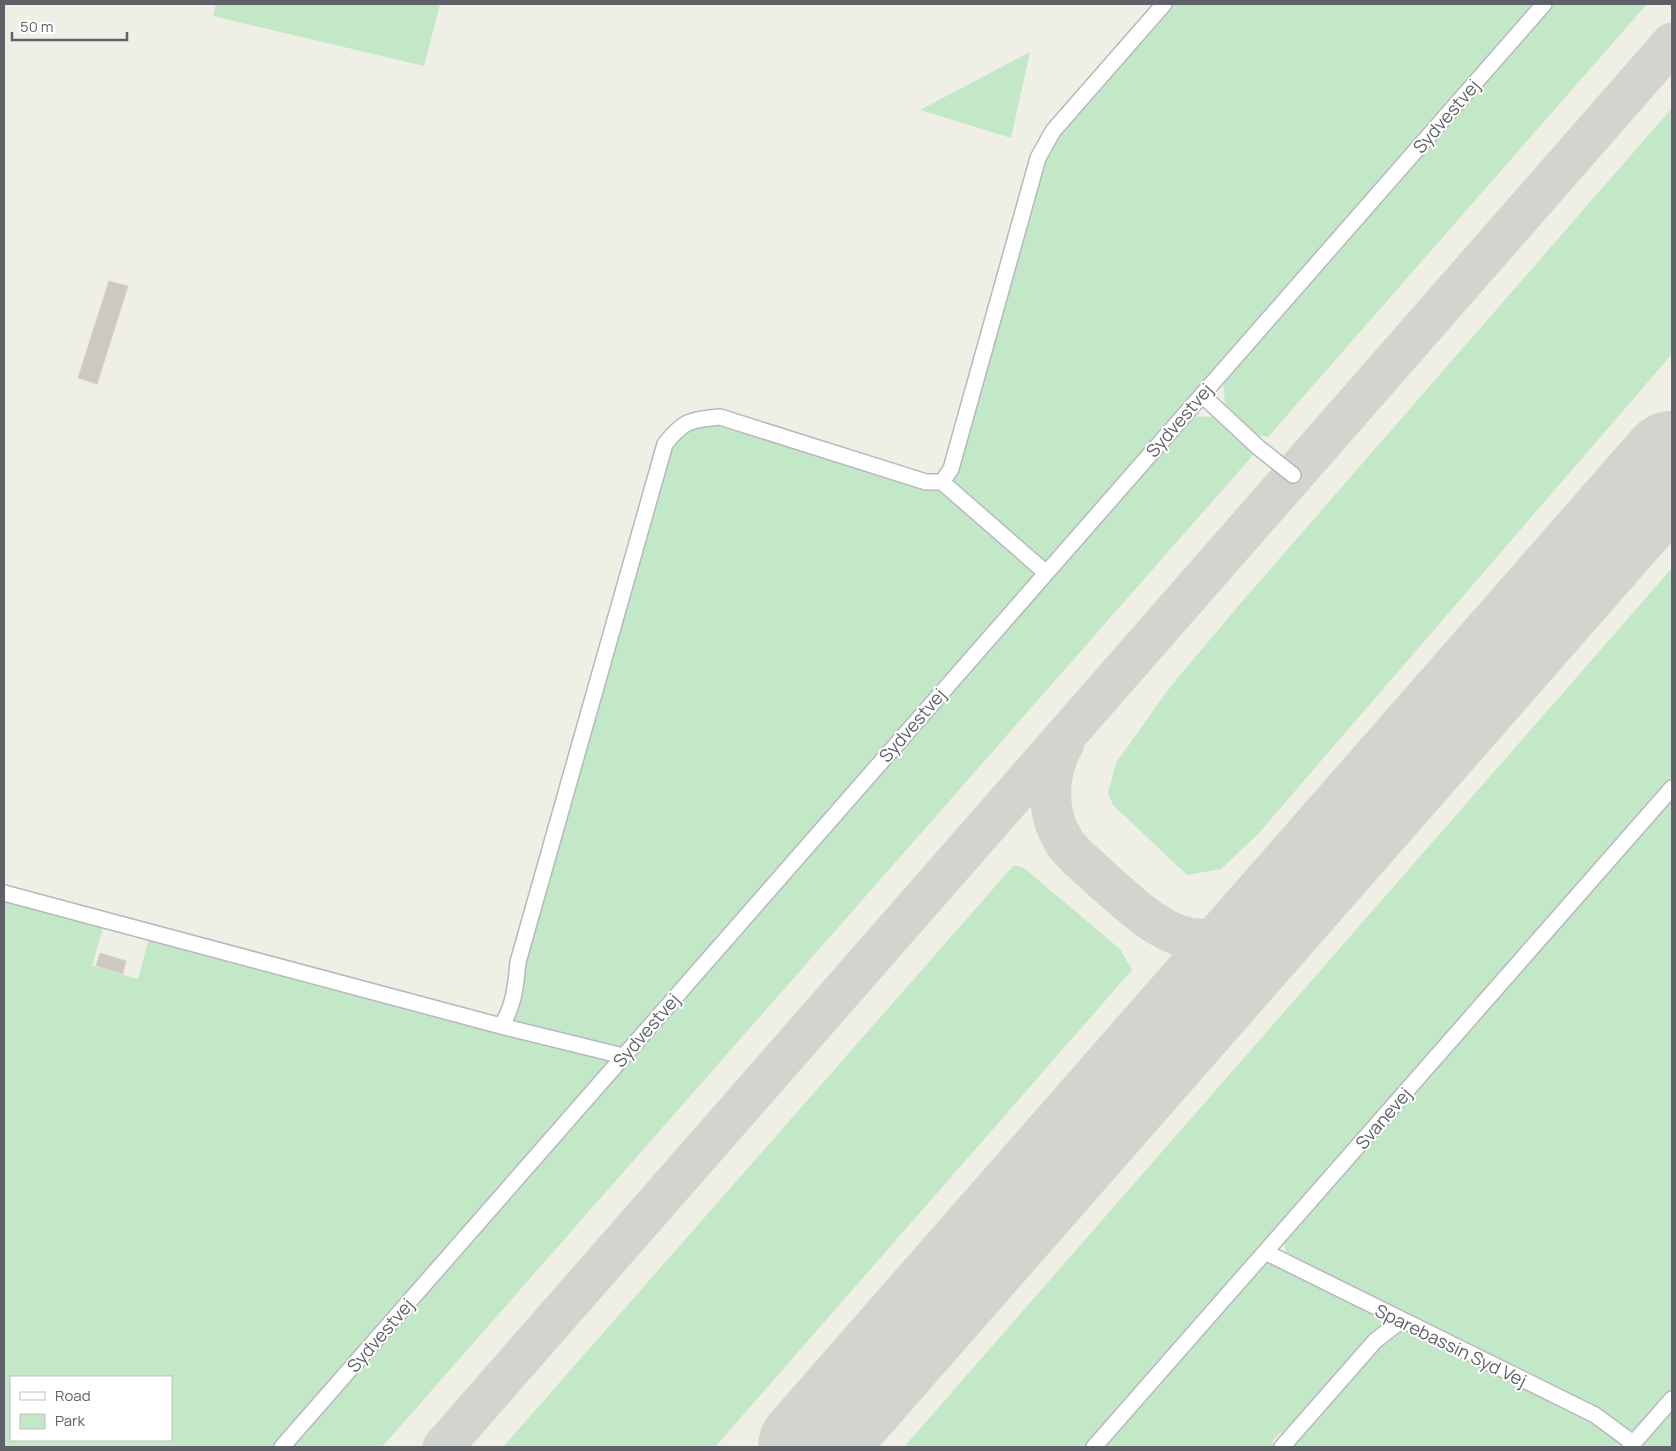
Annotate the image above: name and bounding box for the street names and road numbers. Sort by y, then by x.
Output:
street label: Sydvestvej [1407,74,1485,158]
street label: Sydvestvej [1140,378,1218,462]
street label: Sydvestvej [873,683,951,767]
street label: Sydvestvej [607,988,685,1072]
street label: Svanevej [1350,1082,1416,1154]
street label: Sydvestvej [341,1293,419,1377]
street label: Sparebassin Syd Vej [1371,1298,1531,1392]

